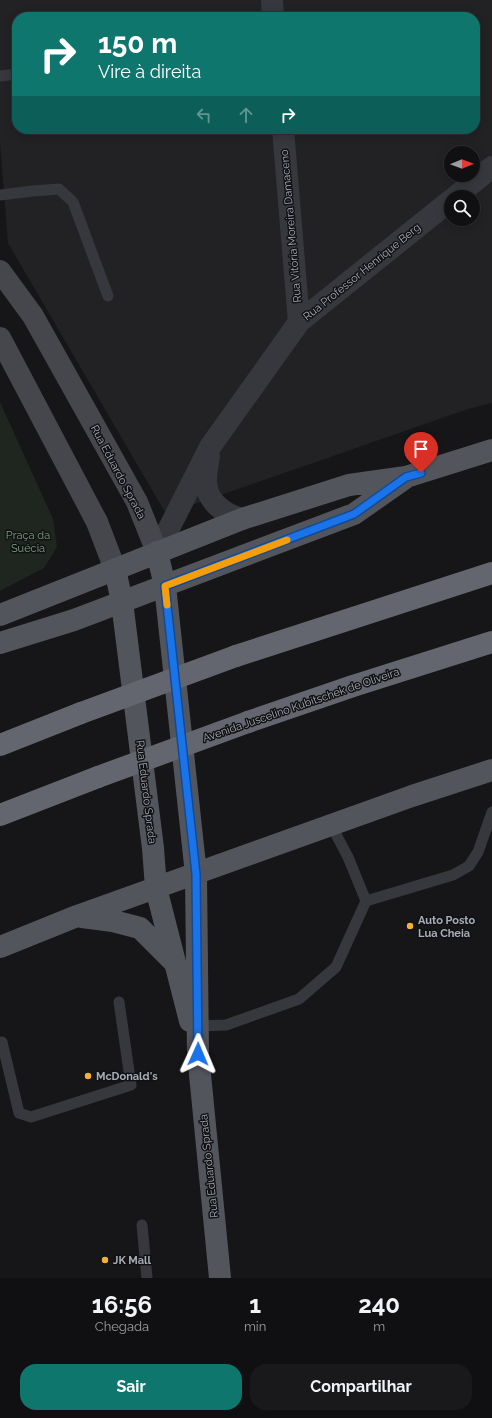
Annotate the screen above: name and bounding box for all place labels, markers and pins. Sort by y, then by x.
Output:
pin [404,432,438,473]
place label: Auto Posto Lua Cheia [418,914,475,940]
marker: Auto Posto Lua Cheia [405,921,415,931]
place label: McDonald's [96,1070,158,1083]
marker: McDonald's [83,1071,93,1081]
place label: JK Mall [113,1254,152,1267]
marker: JK Mall [100,1255,110,1265]

